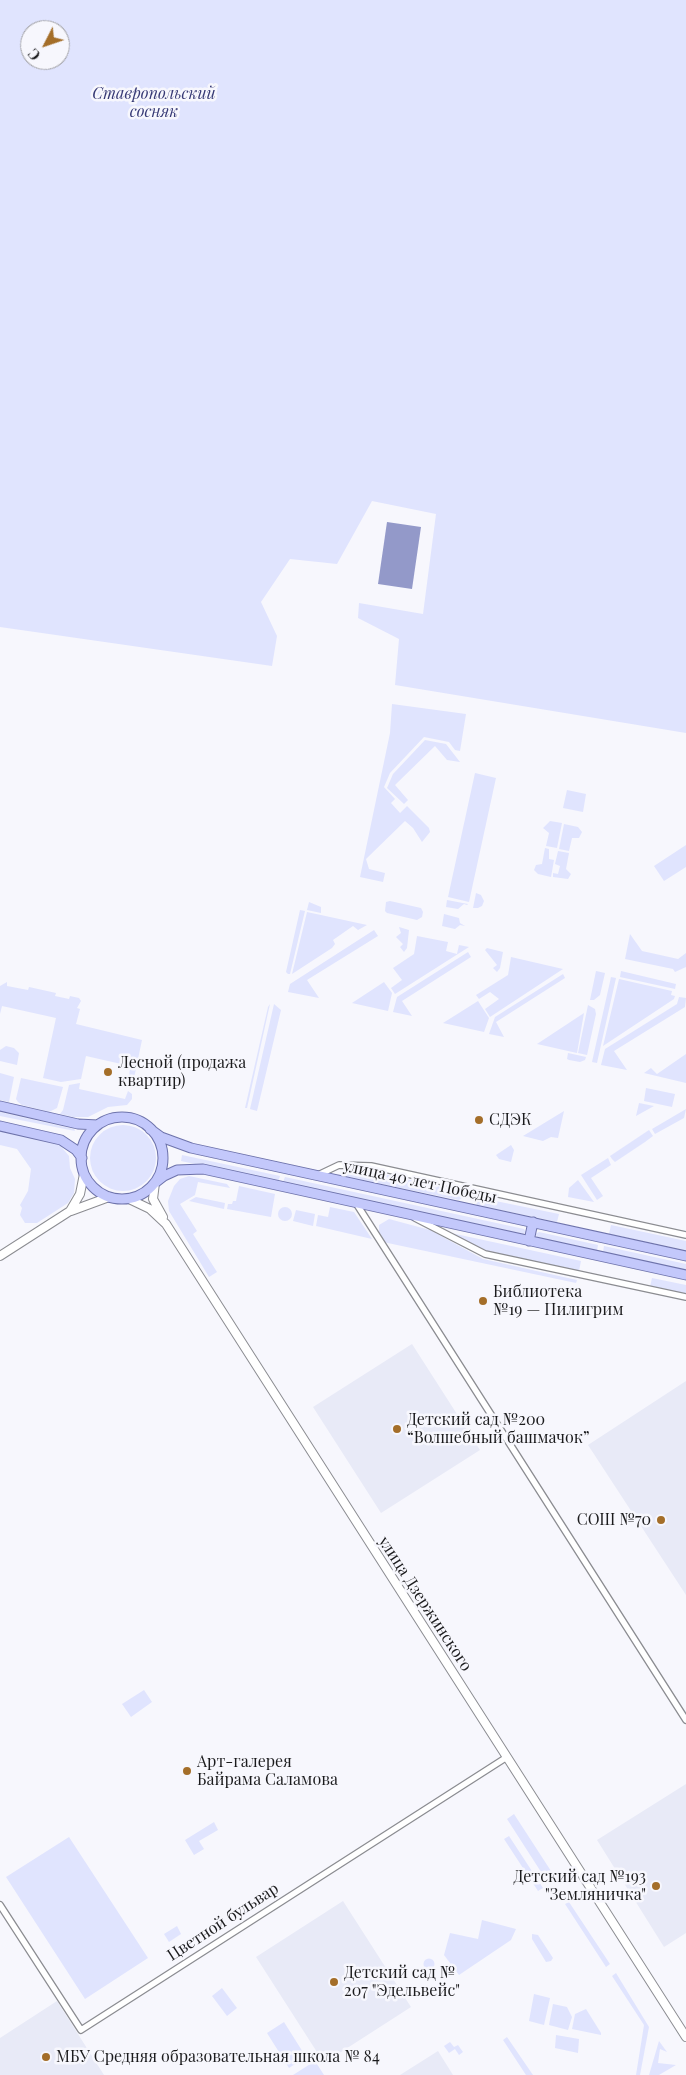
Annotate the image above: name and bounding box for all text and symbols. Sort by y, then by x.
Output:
north arrow [20,20,70,70]
text: С [24,45,44,64]
park label: Ставропольский сосняк [92,84,216,122]
place label: Лесной (продажа квартир) [118,1053,246,1091]
marker: Лесной (продажа квартир) [102,1066,114,1078]
place label: СДЭК [489,1110,532,1130]
marker: СДЭК [473,1114,485,1126]
street label: улица 40 лет Победы [342,1156,498,1208]
place label: Библиотека №19 — Пилигрим [493,1282,624,1320]
marker: Библиотека №19 — Пилигрим [477,1295,489,1307]
place label: Детский сад №200 “Волшебный башмачок” [407,1410,590,1448]
marker: Детский сад №200 “Волшебный башмачок” [391,1423,403,1435]
place label: СОШ №70 [577,1510,651,1530]
marker: СОШ №70 [655,1514,667,1526]
street label: улица Дзержинского [374,1533,476,1675]
place label: Арт-галерея Байрама Саламова [197,1752,338,1790]
marker: Арт-галерея Байрама Саламова [181,1765,193,1777]
place label: Детский сад №193 "Земляничка" [513,1867,646,1905]
street label: Цветной бульвар [164,1879,282,1965]
marker: Детский сад №193 "Земляничка" [650,1880,662,1892]
place label: Детский сад № 207 "Эдельвейс" [344,1963,460,2001]
marker: Детский сад № 207 "Эдельвейс" [328,1976,340,1988]
place label: МБУ Средняя образовательная школа № 84 [56,2047,380,2067]
marker: МБУ Средняя образовательная школа № 84 [40,2051,52,2063]

